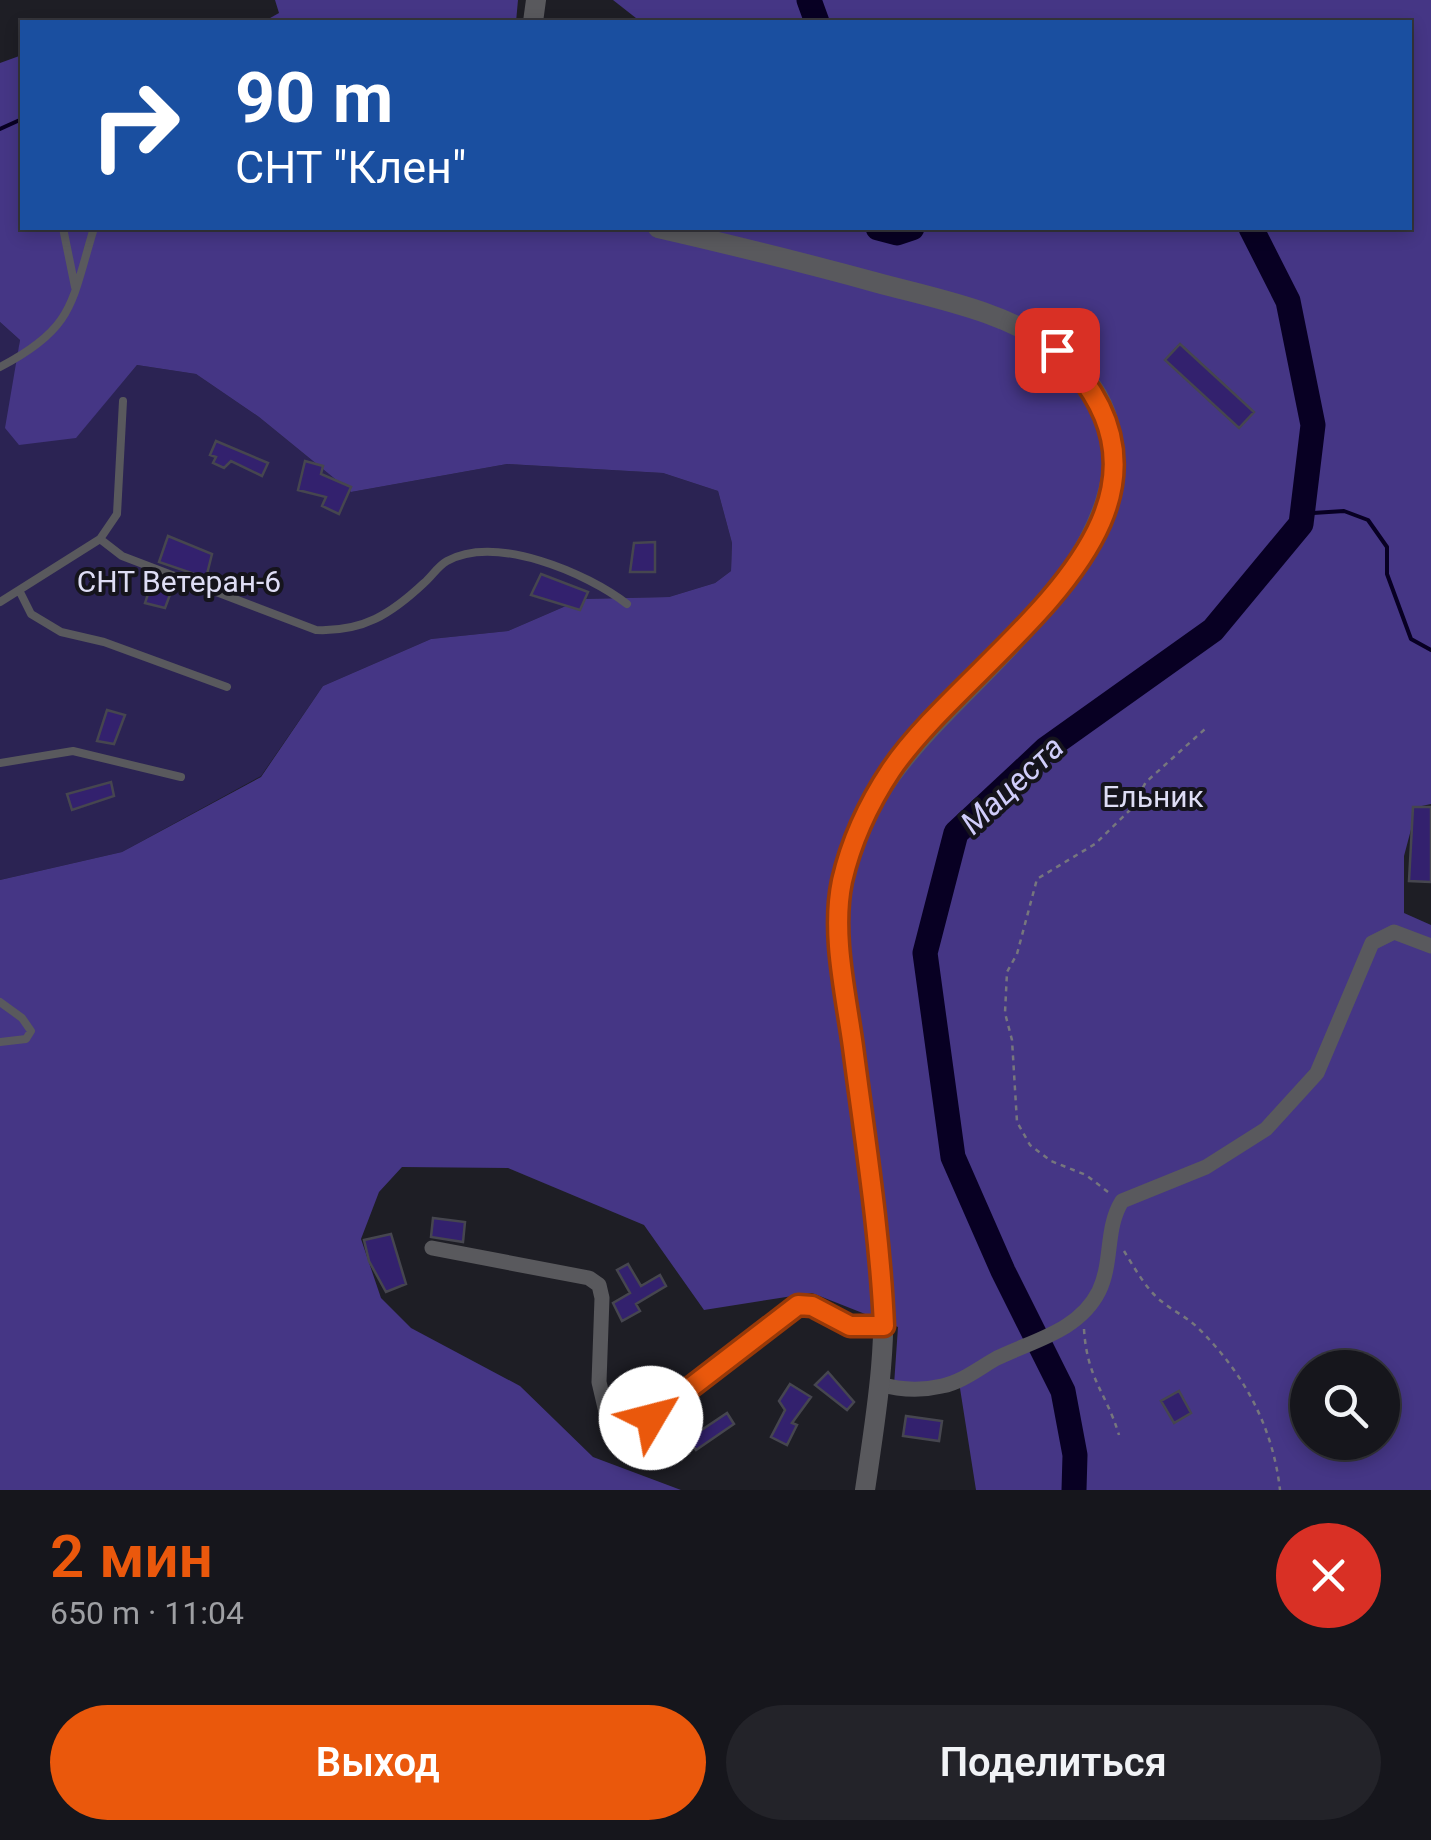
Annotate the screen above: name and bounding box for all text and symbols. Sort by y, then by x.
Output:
text: 90 m [235,57,393,139]
icon: right [70,60,200,190]
text: СНТ "Клен" [235,141,466,194]
pin [1015,308,1100,393]
icon: arrive [1030,323,1085,378]
park label: СНТ Ветеран-6 [77,564,281,599]
water label: Мацеста [953,728,1071,842]
park label: Ельник [1102,779,1204,814]
map controls [1290,1350,1400,1460]
button: search [1290,1350,1400,1460]
position arrow [599,1366,703,1470]
text: 2 мин [50,1521,213,1592]
button: close [1276,1523,1381,1628]
text: 650 m · 11:04 [50,1594,244,1632]
button: Выход [50,1705,706,1820]
button: Поделиться [726,1705,1381,1820]

